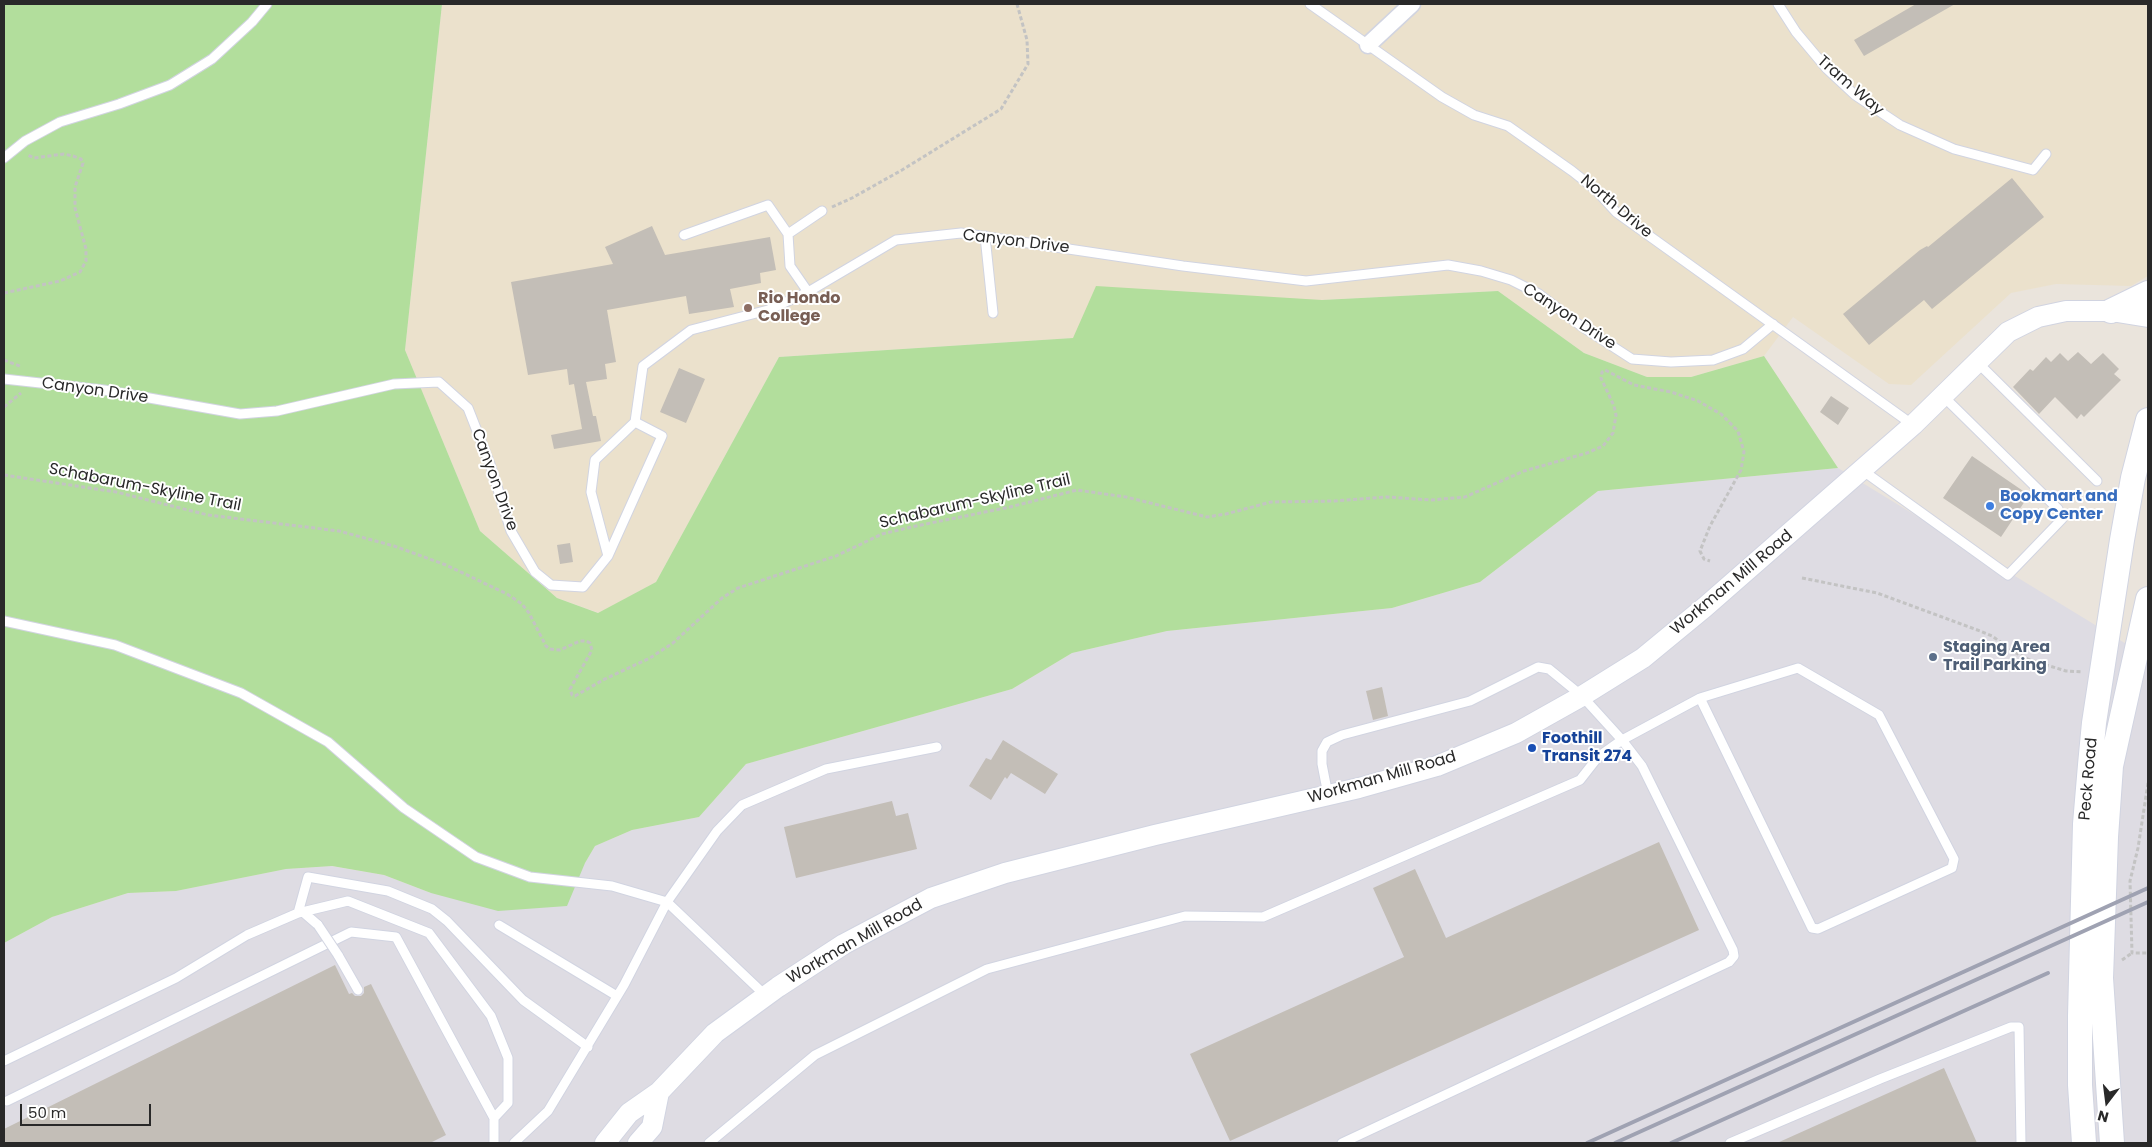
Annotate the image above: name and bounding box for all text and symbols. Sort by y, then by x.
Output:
street label: Tram Way [1813,52,1887,120]
street label: North Drive [1576,171,1656,243]
street label: Canyon Drive [962,226,1070,258]
street label: Canyon Drive [1519,280,1619,354]
place label: Rio Hondo College [758,289,840,327]
marker: Rio Hondo College [742,302,754,314]
street label: Canyon Drive [41,374,149,408]
street label: Canyon Drive [467,426,521,534]
street label: Schabarum-Skyline Trail [47,460,243,516]
street label: Schabarum-Skyline Trail [878,471,1072,533]
place label: Bookmart and Copy Center [2000,487,2118,525]
marker: Bookmart and Copy Center [1984,500,1996,512]
street label: Workman Mill Road [1667,526,1797,640]
place label: Staging Area Trail Parking [1943,638,2050,676]
marker: Staging Area Trail Parking [1927,651,1939,663]
place label: Foothill Transit 274 [1542,729,1632,767]
street label: Peck Road [2076,737,2102,821]
marker: Foothill Transit 274 [1526,742,1538,754]
street label: Workman Mill Road [1306,748,1458,808]
street label: Workman Mill Road [784,895,926,989]
north arrow [2082,1077,2132,1127]
scale bar [22,1094,154,1126]
text: 50 m [28,1102,66,1123]
text: N [2095,1105,2111,1128]

